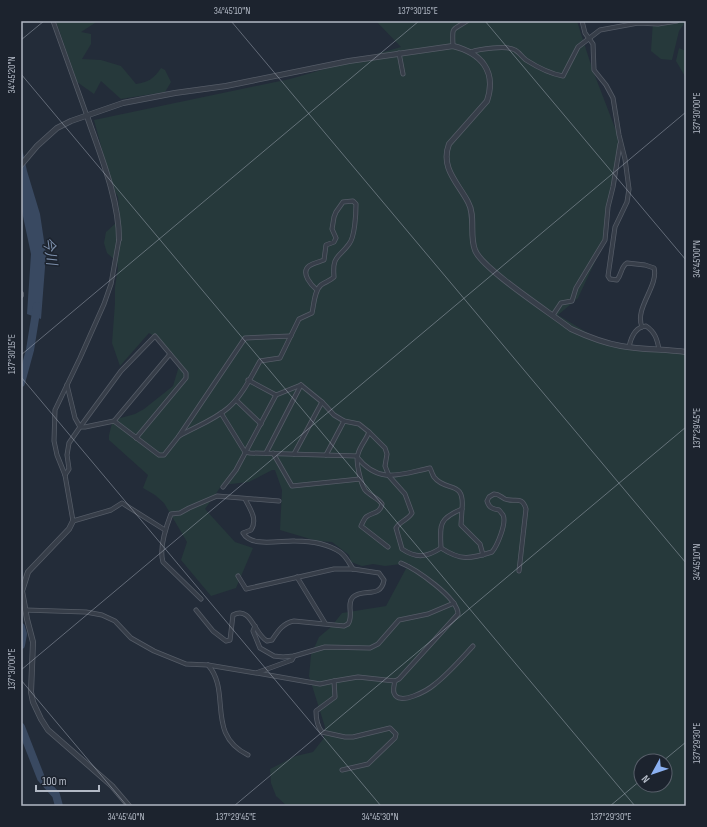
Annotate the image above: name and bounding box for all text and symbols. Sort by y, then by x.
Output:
text: 34°45'10"N [214,5,250,17]
text: 137°30'15"E [398,5,438,17]
text: 34°45'20"N [6,56,18,94]
text: 137°30'00"E [691,92,703,134]
water label: 今川 [40,236,61,268]
text: 34°45'00"N [691,240,703,278]
text: 137°30'15"E [6,334,18,374]
text: 137°29'45"E [691,408,703,448]
text: 34°45'10"N [691,544,703,580]
text: 137°30'00"E [6,648,18,690]
text: 137°29'30"E [691,723,703,763]
north arrow [633,753,673,793]
scale bar [36,767,99,793]
text: N [639,773,653,786]
text: 100 m [42,774,67,789]
text: 34°45'40"N [107,811,145,823]
text: 137°29'45"E [216,811,256,823]
text: 34°45'30"N [361,811,399,823]
text: 137°29'30"E [591,811,631,823]

